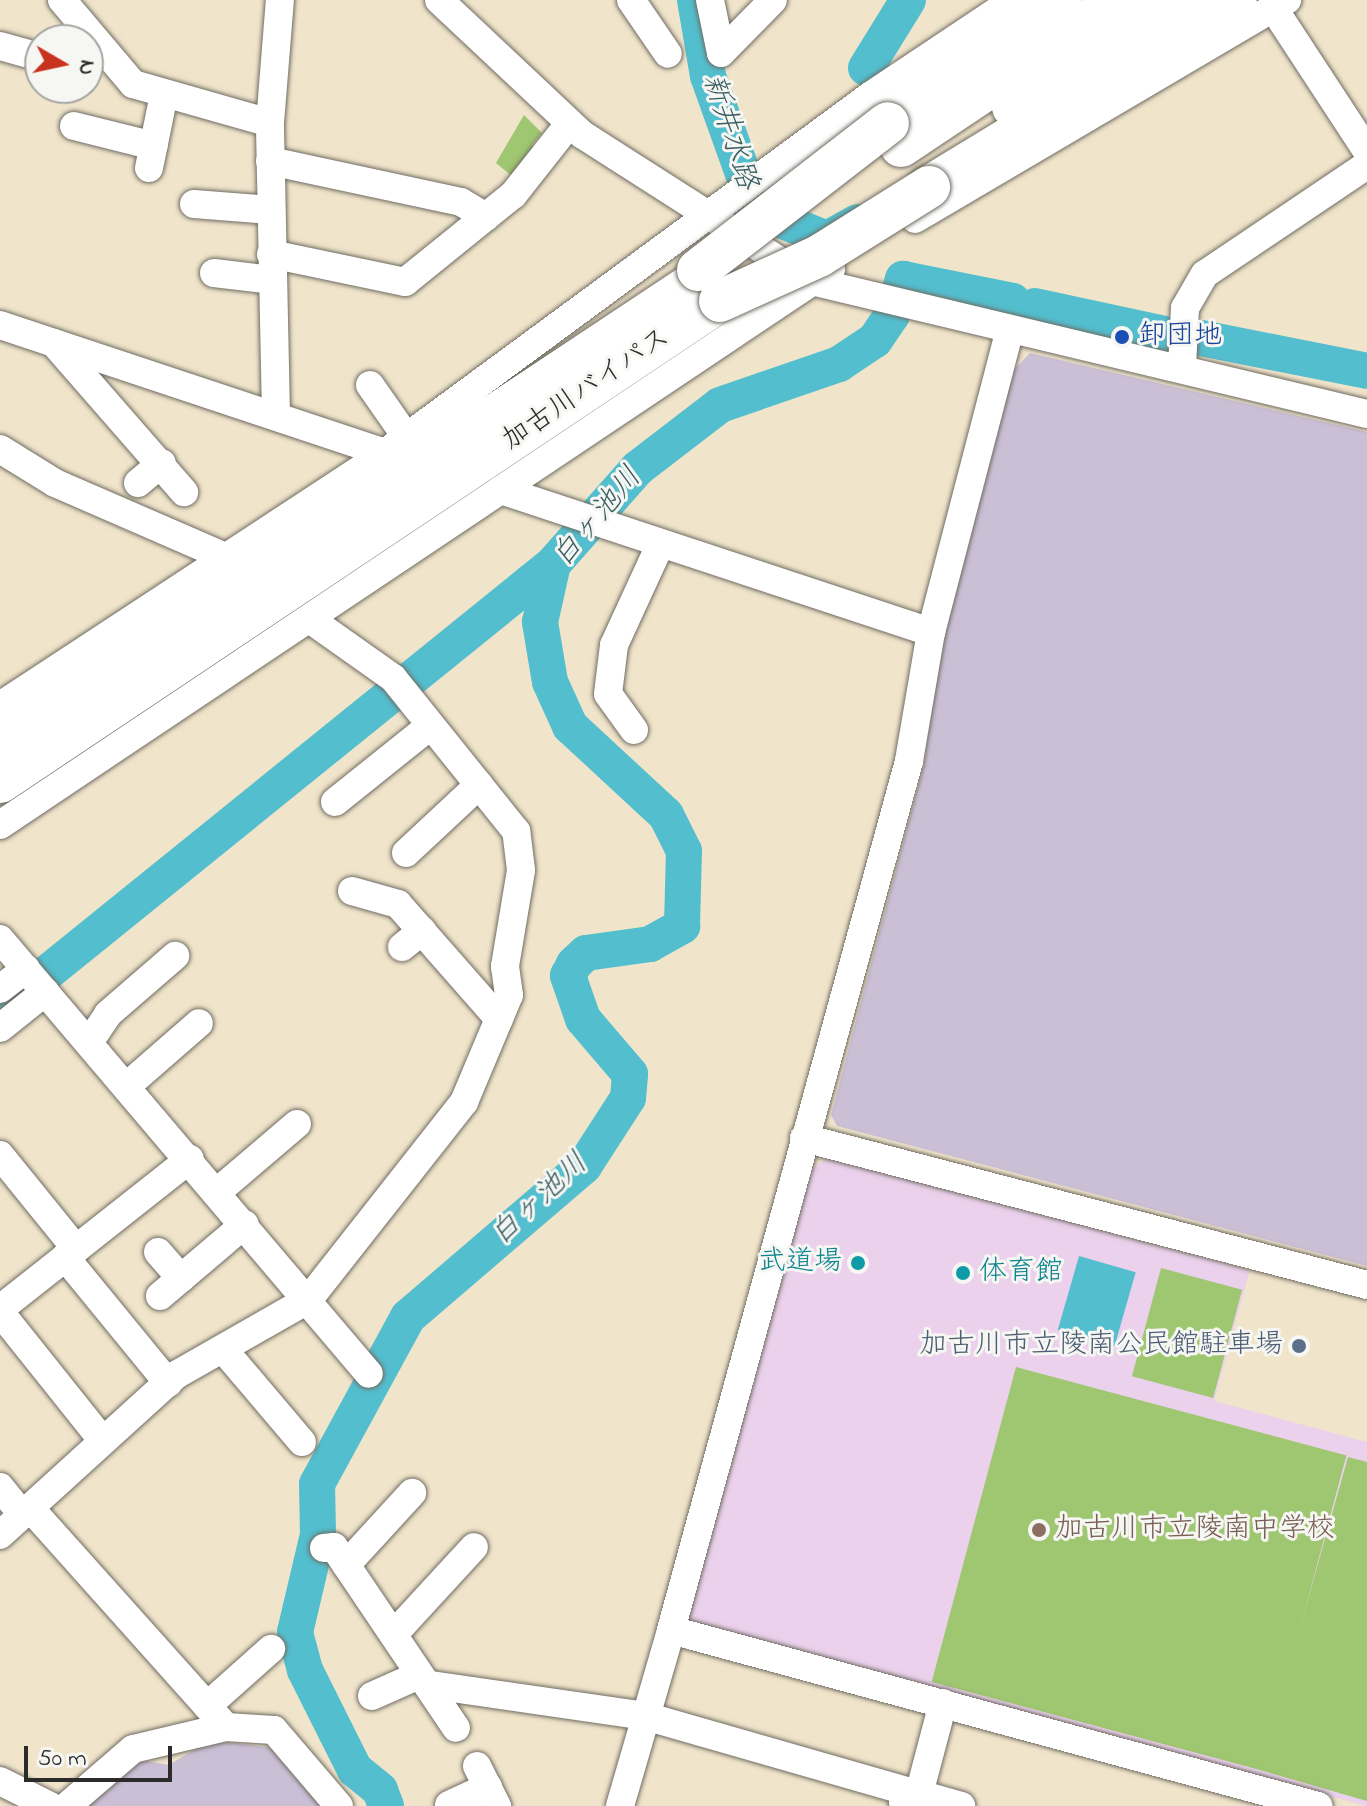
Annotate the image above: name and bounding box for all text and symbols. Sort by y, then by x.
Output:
north arrow [24,24,104,104]
text: N [69,58,103,77]
water label: 新井水路 [693,69,765,195]
place label: 卸団地 [1138,320,1222,354]
street label: 加古川バイパス [496,321,678,459]
marker: 卸団地 [1113,328,1131,346]
water label: 白ヶ池川 [546,460,650,576]
water label: 白ヶ池川 [484,1146,596,1254]
place label: 武道場 [758,1246,842,1280]
marker: 武道場 [849,1254,867,1272]
place label: 体育館 [979,1256,1063,1290]
marker: 体育館 [954,1264,972,1282]
place label: 加古川市立陵南公民館駐車場 [919,1329,1283,1363]
marker: 加古川市立陵南公民館駐車場 [1290,1337,1308,1355]
place label: 加古川市立陵南中学校 [1055,1513,1335,1547]
marker: 加古川市立陵南中学校 [1030,1521,1048,1539]
scale bar [28,1730,176,1780]
text: 50 m [38,1742,87,1777]

